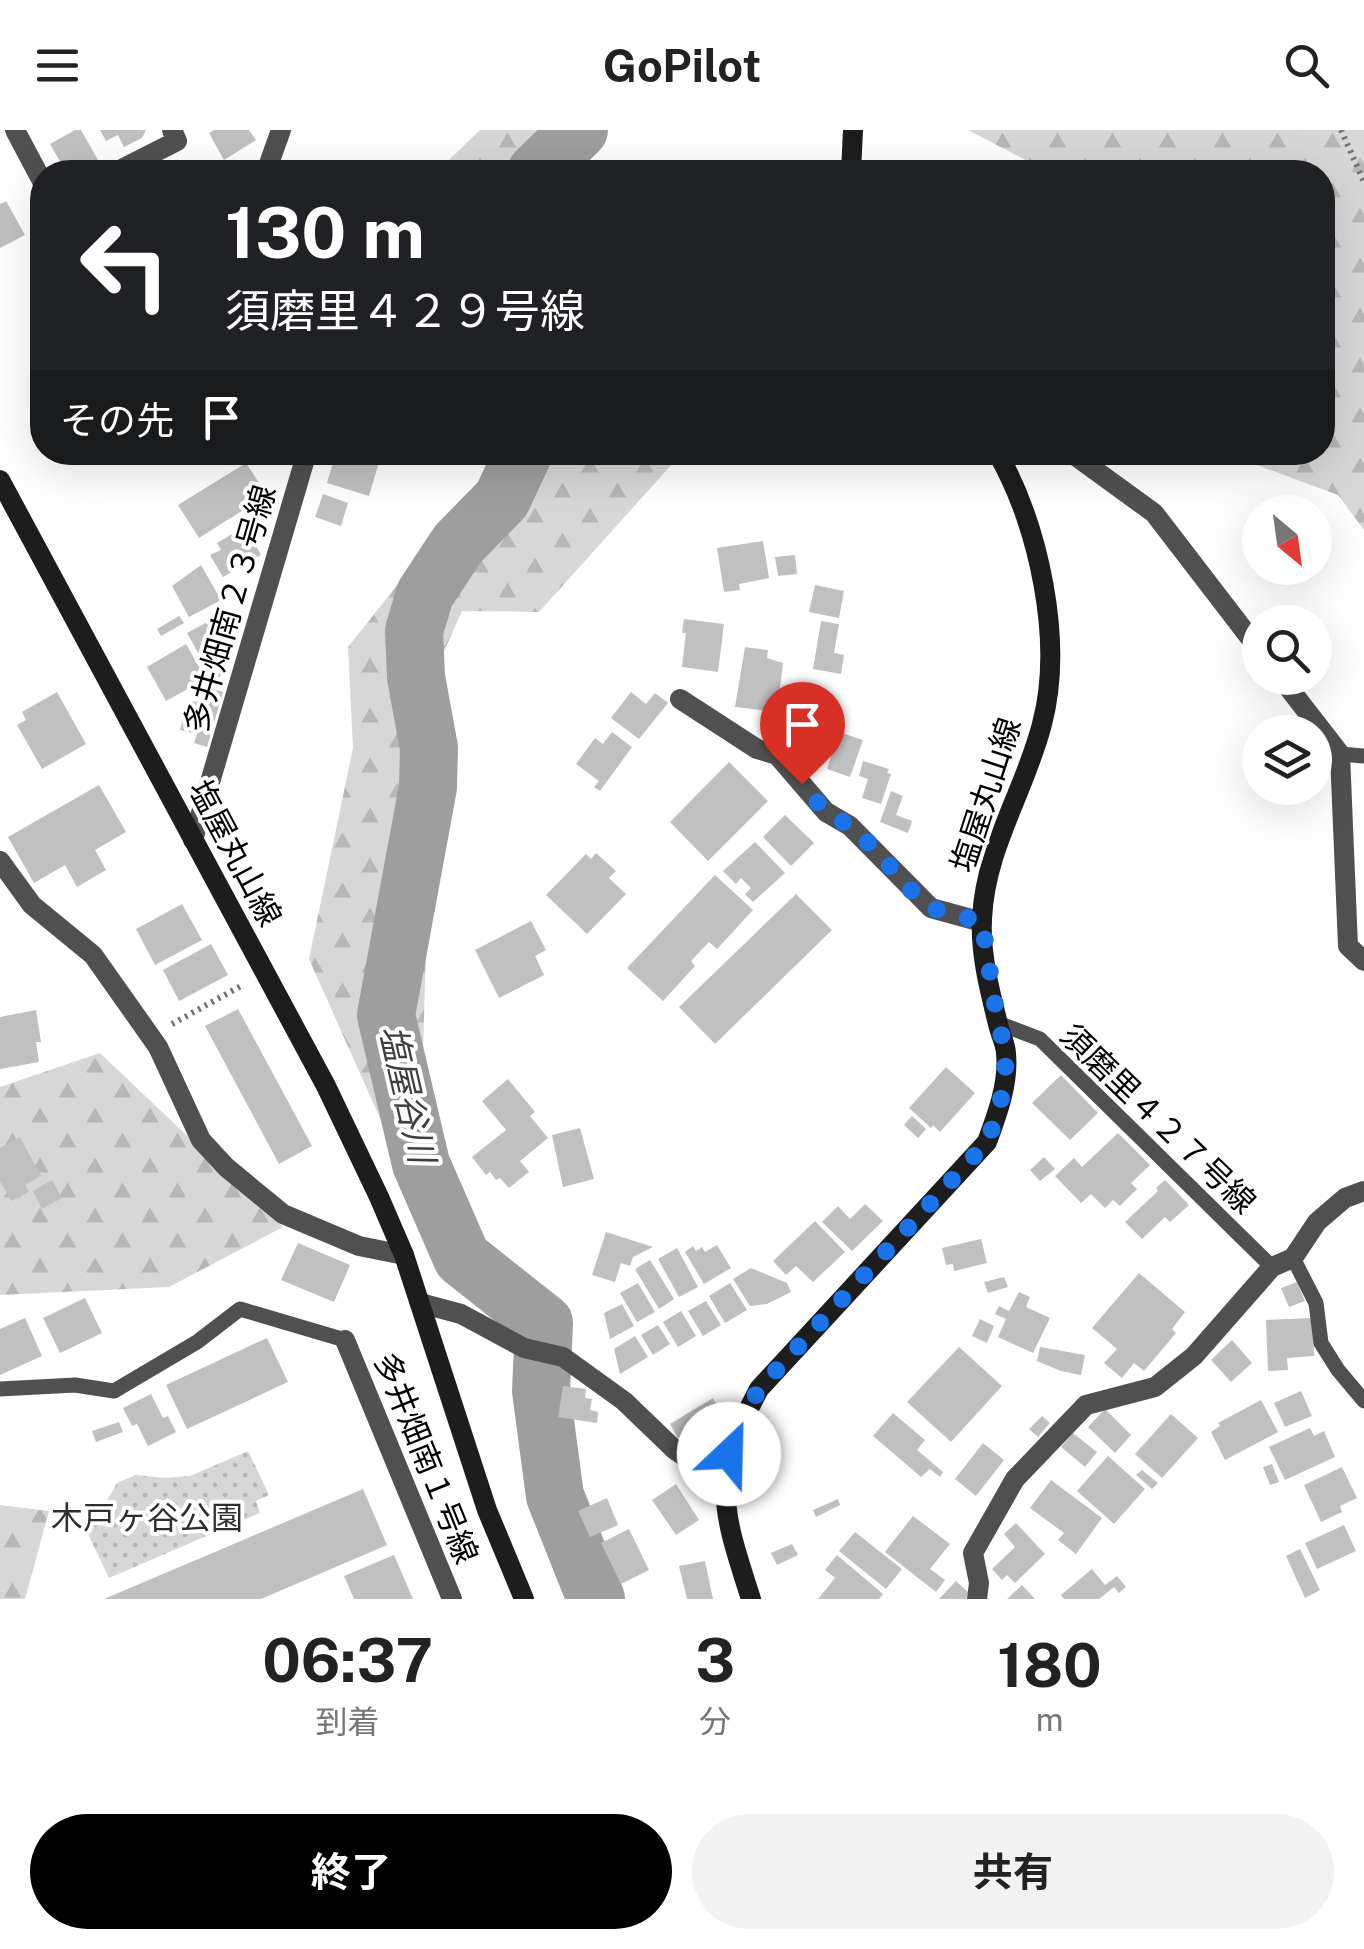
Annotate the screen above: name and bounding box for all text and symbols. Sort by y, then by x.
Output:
icon: menu [30,38,85,93]
icon: search [1279,38,1334,93]
text: GoPilot [603,39,761,92]
text: 130 m [225,191,425,274]
icon: left [60,200,190,330]
text: 須磨里４２９号線 [225,284,585,337]
icon: arrive [194,390,249,445]
text: その先 [60,398,174,443]
street label: 多井畑南２３号線 [176,481,283,737]
north arrow [1242,495,1332,585]
map controls [1242,495,1332,805]
button: search [1242,605,1332,695]
pin [760,682,845,785]
icon: arrive [775,697,830,752]
street label: 塩屋丸山線 [943,713,1028,877]
button: layers [1242,715,1332,805]
street label: 塩屋丸山線 [182,773,289,932]
street label: 須磨里４２７号線 [1053,1016,1263,1221]
water label: 塩屋谷川 [372,1021,444,1171]
street label: 多井畑南１号線 [367,1347,486,1569]
position arrow [677,1402,781,1506]
park label: 木戸ヶ谷公園 [51,1499,243,1536]
text: 06:37 [262,1625,433,1696]
text: 3 [695,1625,735,1696]
text: 180 [997,1630,1102,1701]
text: m [1036,1701,1063,1738]
text: 到着 [316,1703,380,1740]
text: 分 [699,1703,731,1740]
button: 終了 [30,1814,672,1929]
button: 共有 [692,1814,1334,1929]

